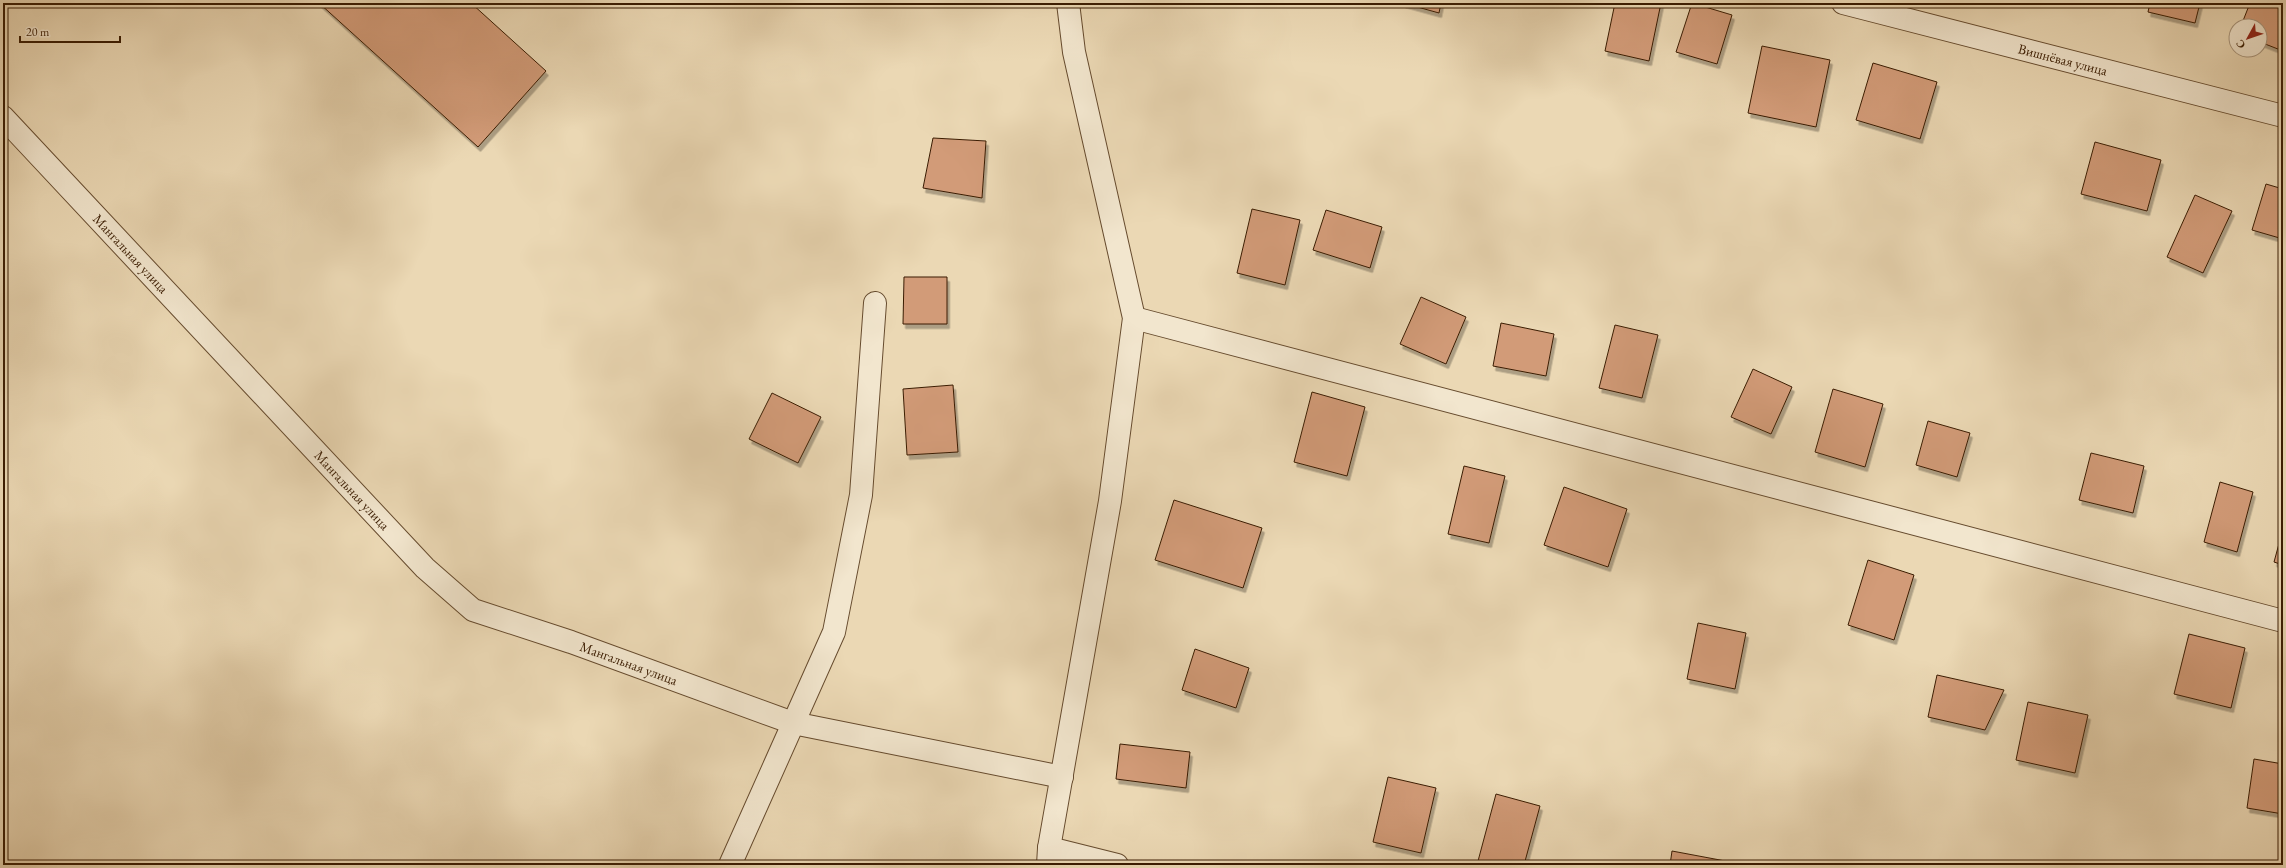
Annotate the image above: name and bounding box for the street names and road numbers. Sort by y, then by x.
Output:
street label: Вишнёвая улица [2016,39,2110,80]
street label: Мангальная улица [89,210,173,297]
street label: Мангальная улица [310,446,394,534]
street label: Мангальная улица [577,637,680,689]

